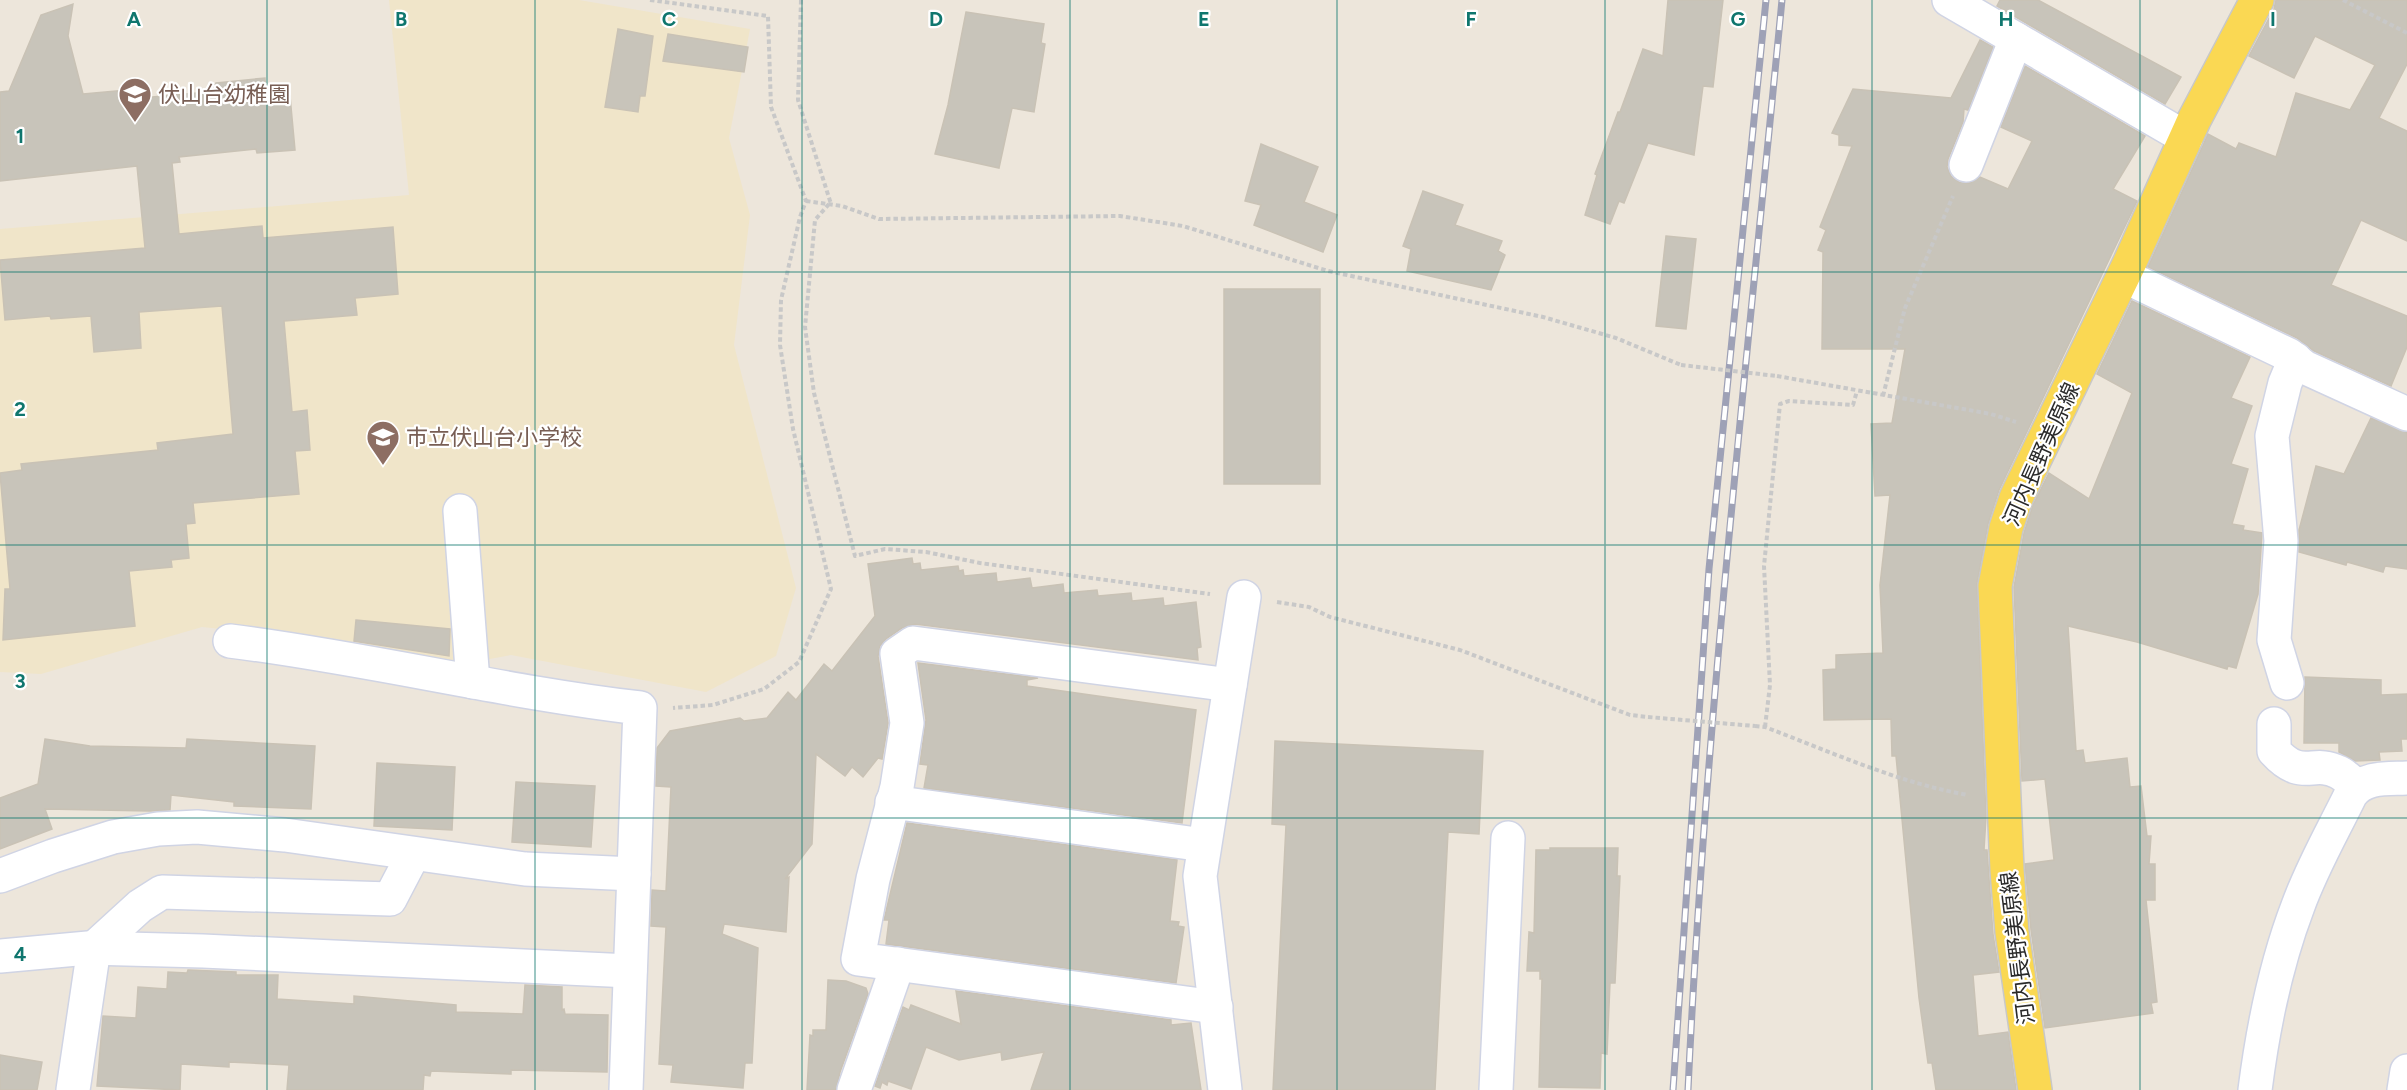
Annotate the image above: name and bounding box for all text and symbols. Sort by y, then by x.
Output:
text: A [127,7,142,31]
text: B [395,7,407,31]
text: C [662,7,676,31]
text: D [929,7,943,31]
text: E [1198,7,1210,31]
text: F [1465,7,1477,31]
text: G [1731,7,1746,31]
text: H [1999,7,2014,31]
text: I [2270,7,2276,31]
school or university icon: 伏山台幼稚園 [117,76,153,123]
place label: 伏山台幼稚園 [158,81,290,108]
text: 1 [16,124,24,148]
street label: 河内長野美原線 [1998,378,2085,530]
text: 2 [14,397,26,421]
school or university icon: 市立伏山台小学校 [365,419,401,466]
place label: 市立伏山台小学校 [406,424,582,451]
text: 3 [14,669,26,693]
street label: 河内長野美原線 [1995,870,2040,1026]
text: 4 [14,942,27,966]

